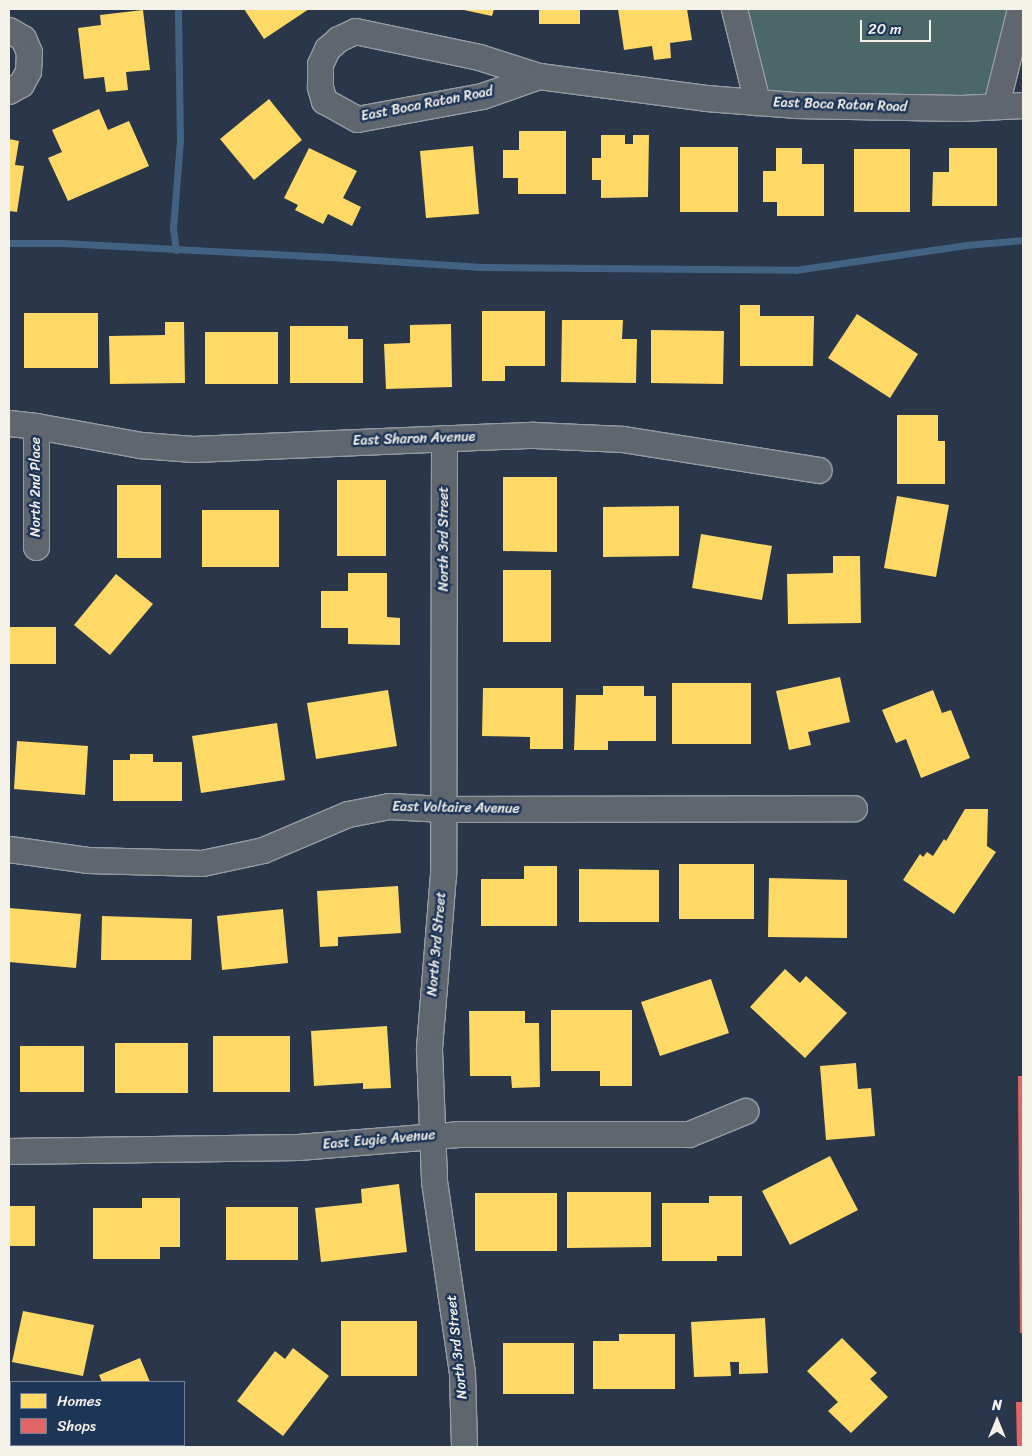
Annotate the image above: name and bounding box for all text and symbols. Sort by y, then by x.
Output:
scale bar [862,10,933,42]
text: 20 m [868,16,902,42]
street label: East Boca Raton Road [359,83,495,125]
street label: East Boca Raton Road [772,94,908,116]
street label: East Sharon Avenue [352,428,476,450]
street label: North 2nd Place [28,437,44,537]
street label: North 3rd Street [436,487,452,591]
street label: East Voltaire Avenue [392,798,520,818]
street label: North 3rd Street [424,891,450,997]
street label: East Eugie Avenue [322,1127,436,1153]
street label: North 3rd Street [443,1294,471,1400]
legend [10,1381,185,1446]
text: Homes [57,1388,101,1414]
text: N [992,1393,1002,1418]
north arrow [972,1396,1022,1446]
text: Shops [57,1413,96,1439]

